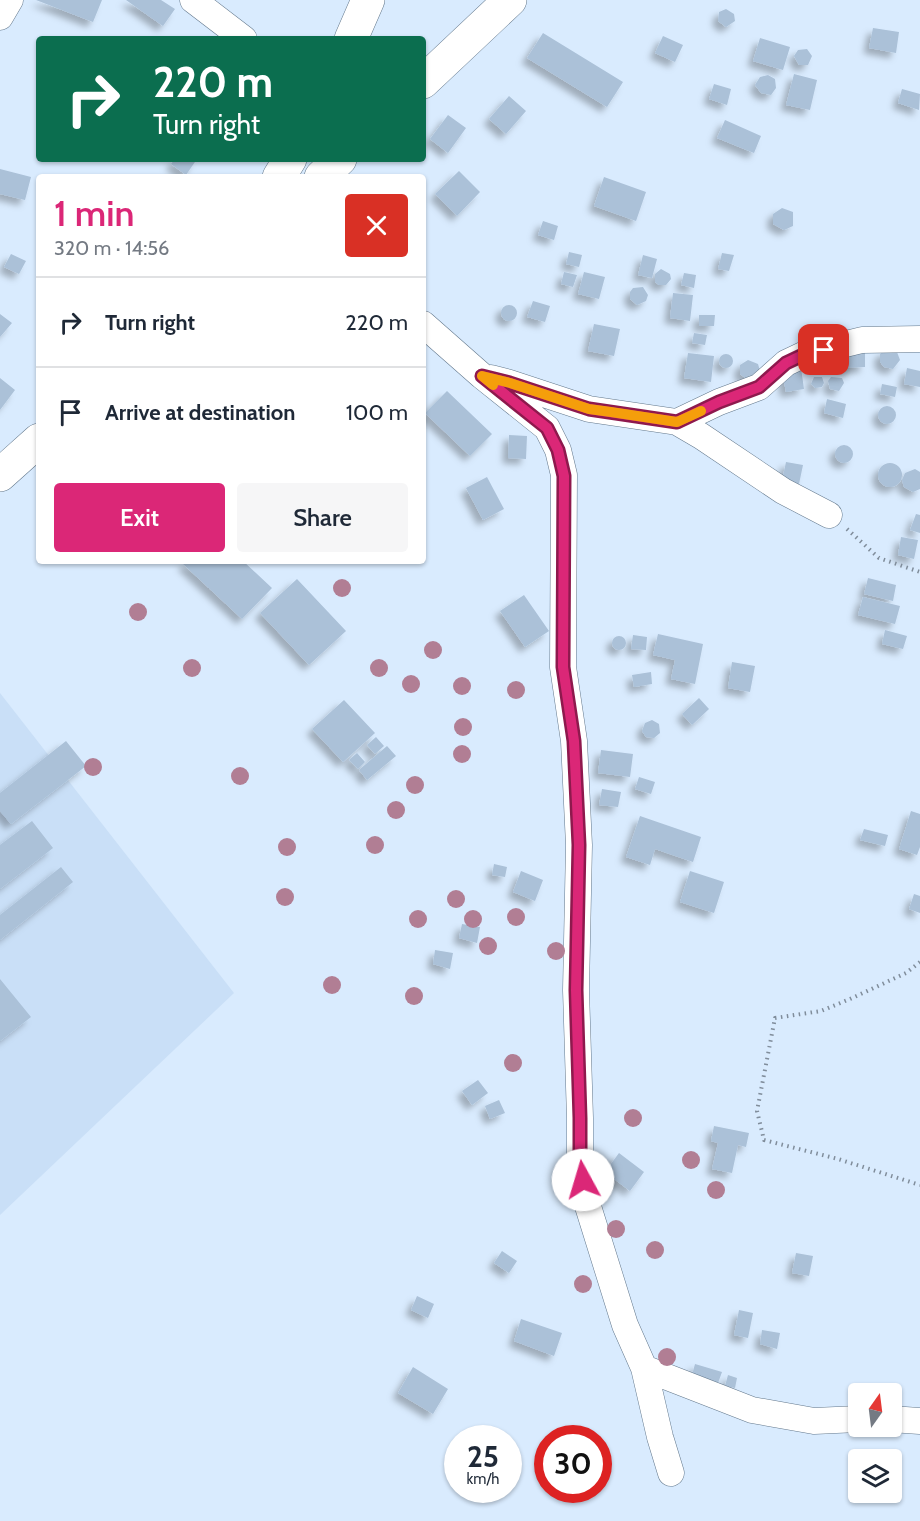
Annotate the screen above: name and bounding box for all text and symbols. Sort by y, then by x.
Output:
text: 220 m [153,56,273,108]
icon: right [54,60,132,138]
text: Turn right [153,108,260,141]
text: 1 min [54,191,134,235]
button: close [345,194,408,257]
text: 320 m · 14:56 [54,236,169,260]
icon: right [54,306,87,339]
text: Turn right [105,309,195,336]
text: 220 m [345,309,408,336]
pin [798,324,849,375]
icon: arrive [807,333,840,366]
icon: arrive [54,396,87,429]
text: Arrive at destination [105,399,295,426]
text: 100 m [346,399,408,426]
button: Exit [54,483,225,552]
button: Share [237,483,408,552]
position arrow [551,1148,615,1212]
north arrow [848,1383,902,1437]
map controls [848,1383,902,1503]
speed limit sign: 30 [534,1425,612,1503]
text: 25 [467,1438,499,1475]
button: layers [848,1449,902,1503]
text: km/h [467,1470,499,1488]

